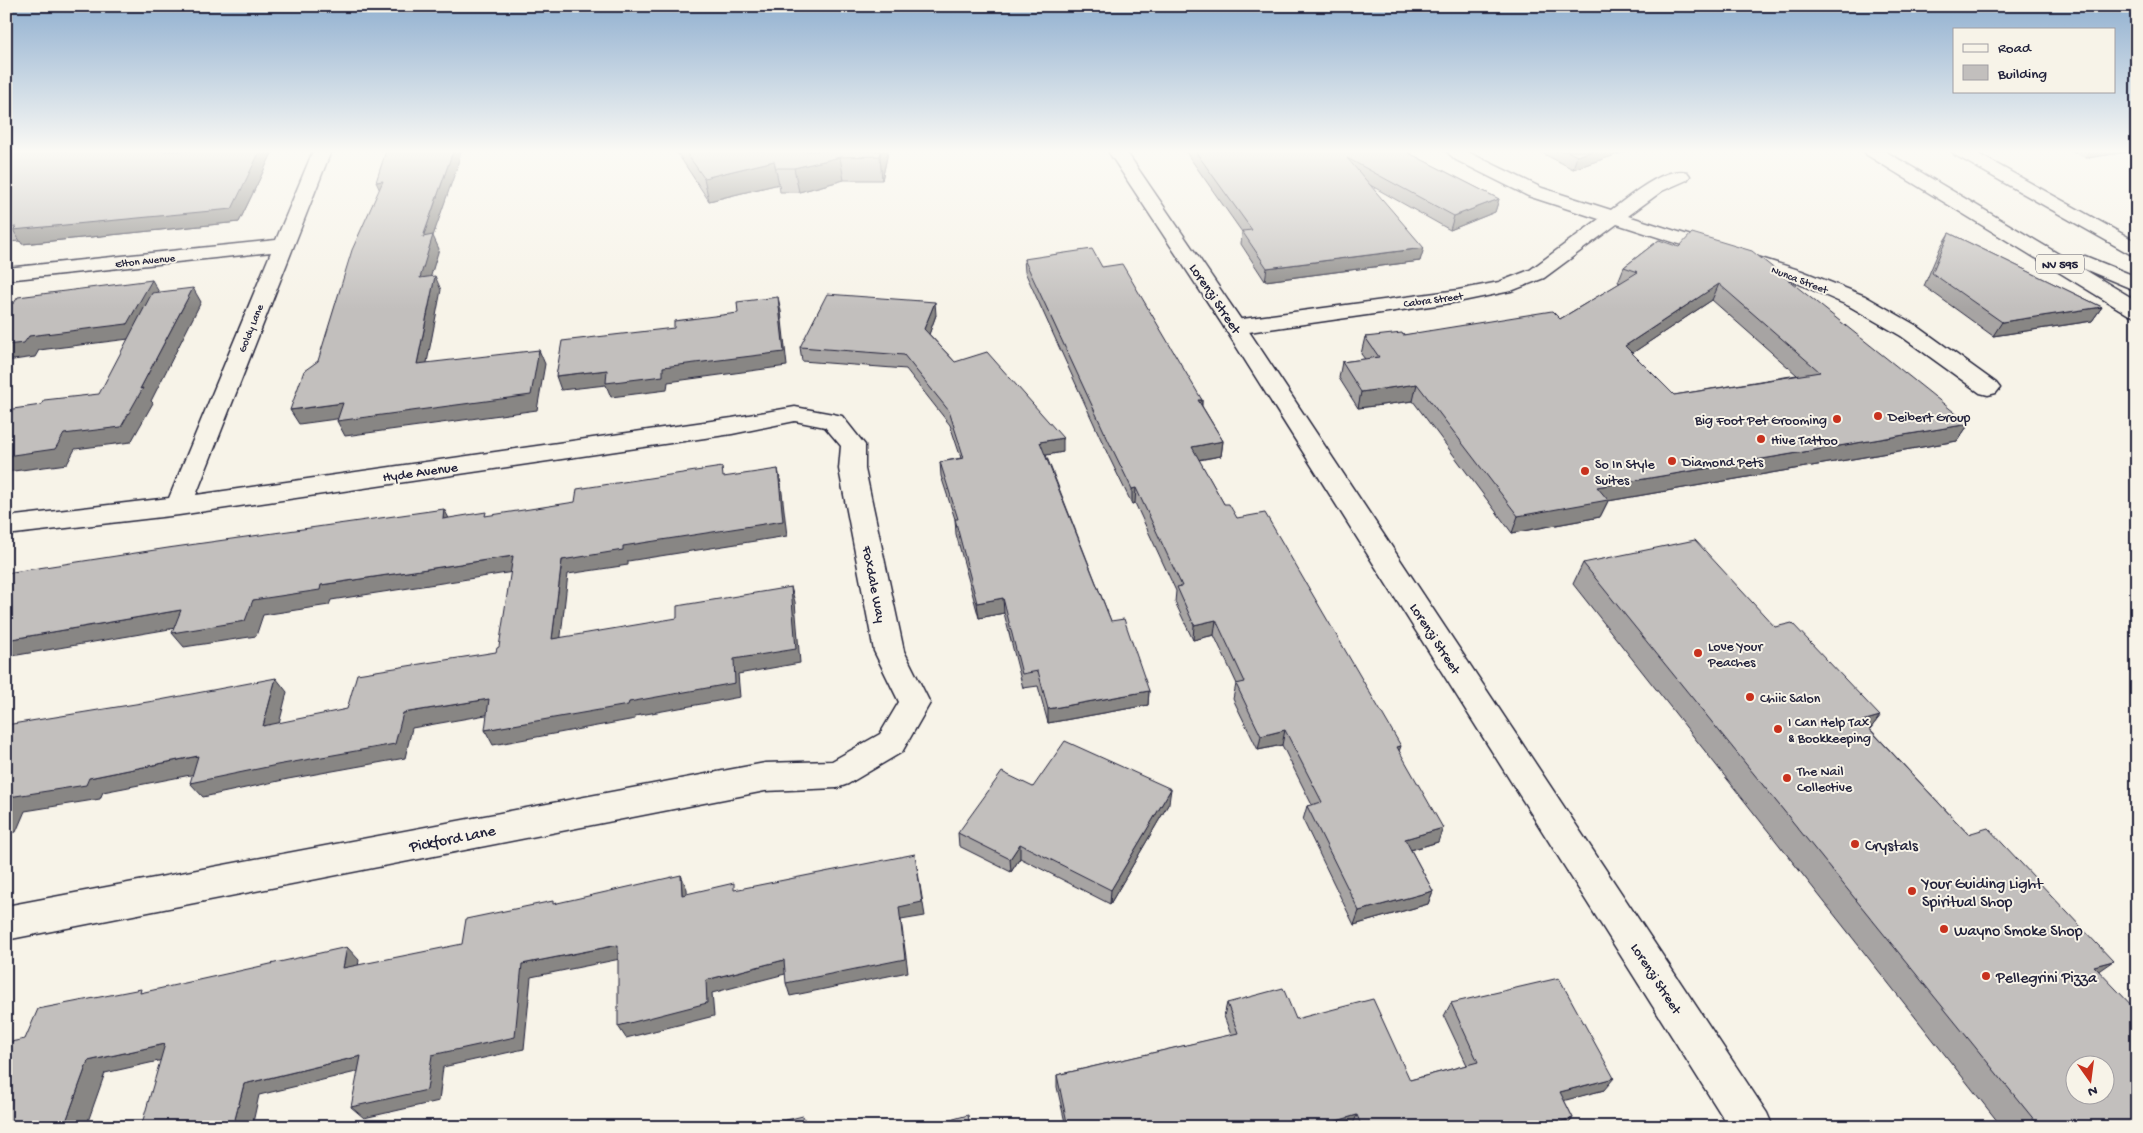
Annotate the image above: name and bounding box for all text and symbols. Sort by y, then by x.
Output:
legend [1953,28,2116,92]
text: Road [1998,40,2032,58]
text: Building [1997,66,2047,84]
street label: Elton Avenue [115,253,176,271]
road number: NV 595 [2036,254,2084,274]
street label: Lorenzi Street [1184,261,1244,339]
street label: Nunca Street [1769,265,1831,298]
street label: Cabra Street [1403,291,1465,311]
street label: Goldy Lane [237,303,267,354]
marker: Deibert Group [1872,410,1884,422]
place label: Deibert Group [1887,410,1971,427]
place label: Big Foot Pet Grooming [1694,413,1827,430]
marker: Big Foot Pet Grooming [1831,413,1843,425]
marker: Hive Tattoo [1755,433,1767,445]
place label: Hive Tattoo [1771,433,1838,450]
marker: Diamond Pets [1666,455,1678,467]
place label: Diamond Pets [1681,455,1764,472]
place label: So In Style Suites [1595,457,1656,490]
street label: Hyde Avenue [382,460,460,487]
marker: So In Style Suites [1579,465,1591,477]
street label: Foxdale Way [857,544,888,624]
street label: Lorenzi Street [1405,601,1464,679]
place label: Love Your Peaches [1707,639,1763,672]
marker: Love Your Peaches [1692,647,1704,659]
marker: Chiic Salon [1744,691,1756,703]
place label: Chiic Salon [1760,691,1821,708]
place label: I Can Help Tax & Bookkeeping [1788,715,1871,748]
marker: I Can Help Tax & Bookkeeping [1772,723,1784,735]
place label: The Nail Collective [1796,764,1853,797]
marker: The Nail Collective [1781,772,1793,784]
street label: Pickford Lane [407,823,498,858]
marker: Crystals [1849,838,1861,850]
place label: Crystals [1865,838,1919,857]
place label: Your Guiding Light Spiritual Shop [1920,876,2044,913]
marker: Your Guiding Light Spiritual Shop [1906,885,1918,897]
marker: Wayno Smoke Shop [1938,923,1950,935]
place label: Wayno Smoke Shop [1954,923,2083,942]
street label: Lorenzi Street [1626,941,1685,1019]
marker: Pellegrini Pizza [1980,970,1992,982]
place label: Pellegrini Pizza [1995,970,2098,989]
north arrow [2066,1056,2116,1106]
text: N [2086,1081,2099,1100]

